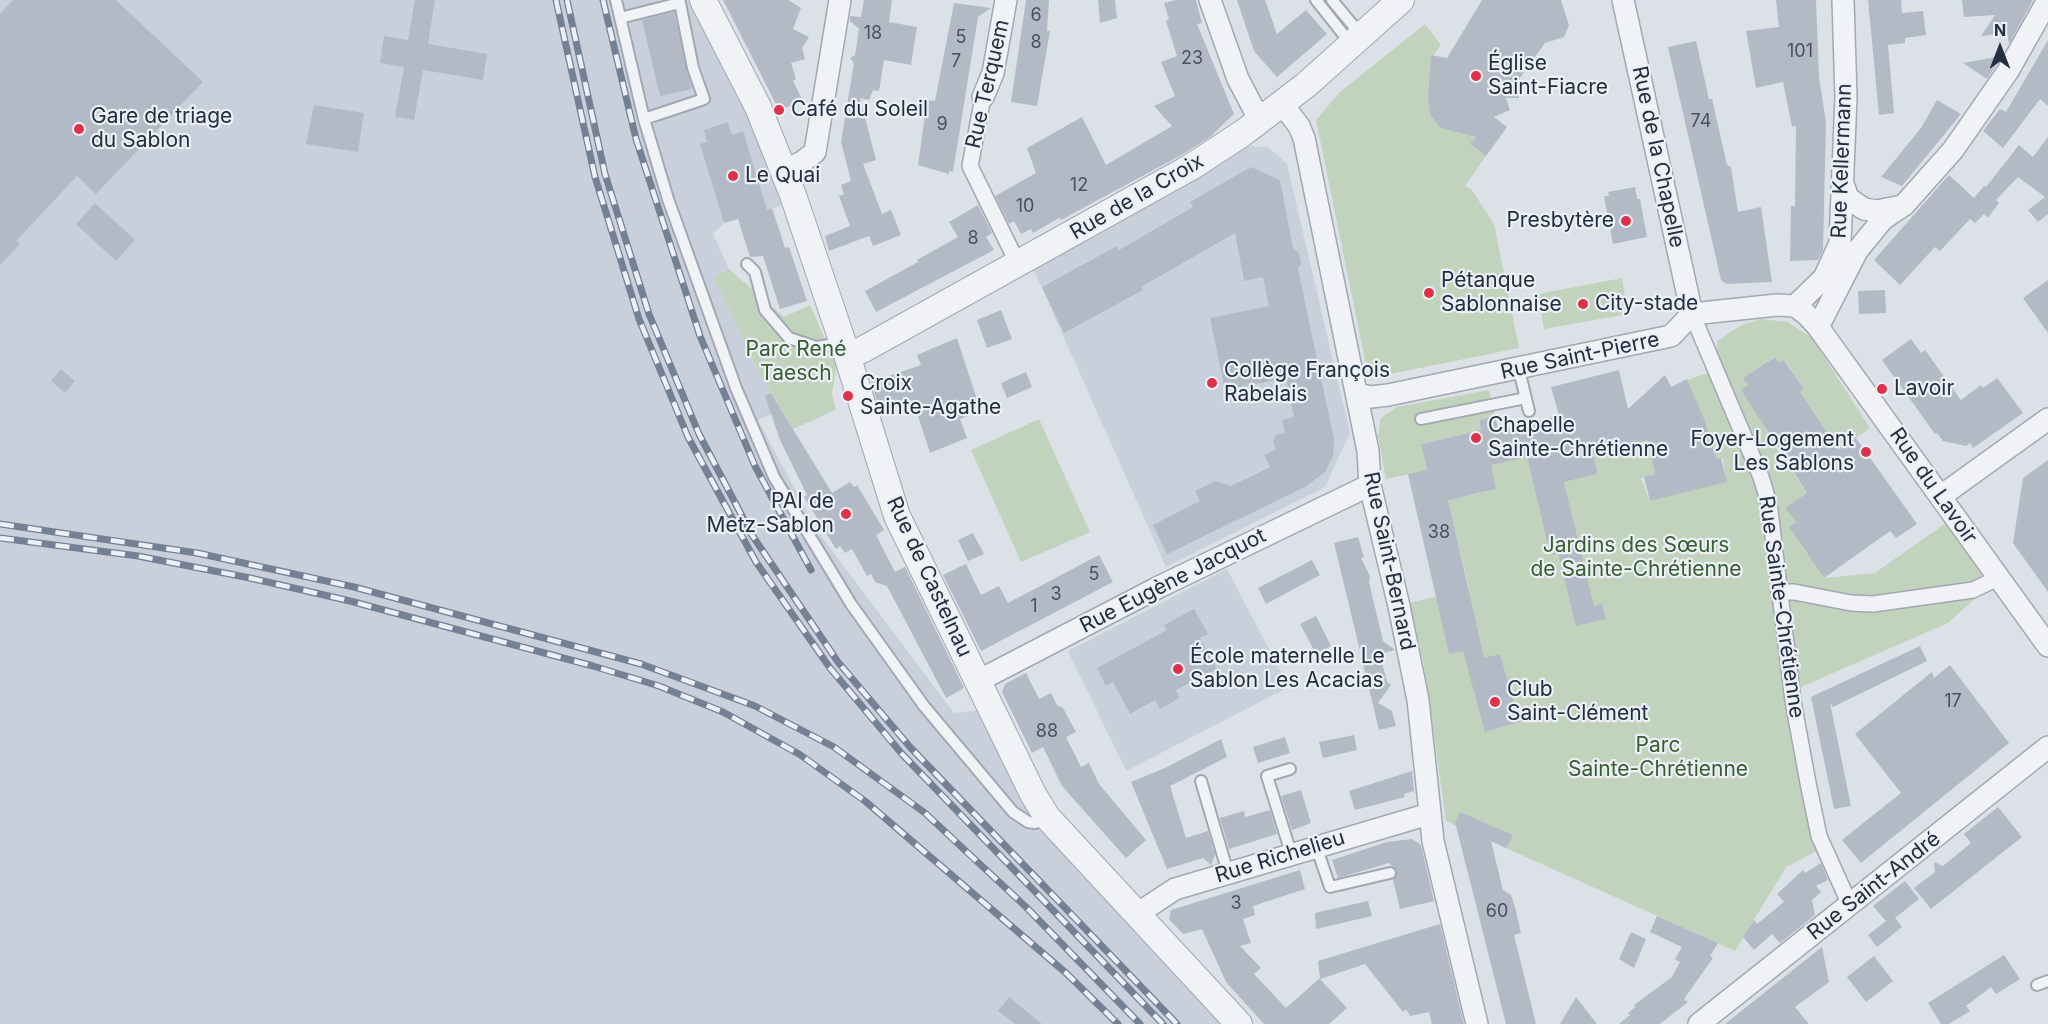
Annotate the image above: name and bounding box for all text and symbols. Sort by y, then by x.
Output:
house number: 6 [1030,5,1042,27]
street label: Rue Terquem [961,17,1015,151]
north arrow [1970,18,2030,78]
text: N [1994,20,2006,40]
house number: 18 [864,23,882,45]
house number: 5 [956,27,966,49]
house number: 8 [1030,32,1042,54]
house number: 101 [1787,41,1813,63]
house number: 23 [1181,48,1203,70]
house number: 7 [951,51,961,73]
place label: Église Saint-Fiacre [1488,51,1608,101]
street label: Rue de la Chapelle [1626,64,1690,250]
marker: Église Saint-Fiacre [1469,69,1483,83]
street label: Rue Kellermann [1827,83,1857,239]
place label: Café du Soleil [791,97,928,123]
marker: Café du Soleil [772,103,786,117]
place label: Gare de triage du Sablon [91,104,232,154]
house number: 74 [1691,111,1711,133]
house number: 9 [936,114,948,136]
marker: Gare de triage du Sablon [72,122,86,136]
street label: Rue de la Croix [1066,149,1208,245]
place label: Le Quai [745,163,820,189]
marker: Le Quai [726,169,740,183]
house number: 12 [1070,175,1088,197]
house number: 10 [1016,196,1034,218]
place label: Presbytère [1506,208,1614,234]
marker: Presbytère [1619,214,1633,228]
house number: 8 [967,228,979,250]
place label: Pétanque Sablonnaise [1441,268,1562,318]
marker: Pétanque Sablonnaise [1422,286,1436,300]
place label: City-stade [1595,291,1698,317]
marker: City-stade [1576,297,1590,311]
street label: Rue Saint-Pierre [1498,327,1662,385]
park label: Parc René Taesch [746,337,846,387]
place label: Collège François Rabelais [1224,358,1390,408]
place label: Croix Sainte-Agathe [860,371,1001,421]
marker: Collège François Rabelais [1205,376,1219,390]
place label: Lavoir [1894,376,1954,402]
marker: Lavoir [1875,382,1889,396]
marker: Croix Sainte-Agathe [841,389,855,403]
place label: Chapelle Sainte-Chrétienne [1488,413,1668,463]
street label: Rue du Lavoir [1884,423,1982,549]
place label: Foyer-Logement Les Sablons [1690,427,1854,477]
marker: Chapelle Sainte-Chrétienne [1469,431,1483,445]
marker: Foyer-Logement Les Sablons [1859,445,1873,459]
street label: Rue Saint-Bernard [1358,469,1420,653]
place label: PAI de Metz-Sablon [706,489,834,539]
street label: Rue de Castelnau [881,493,977,661]
street label: Rue Sainte-Chrétienne [1753,494,1809,720]
marker: PAI de Metz-Sablon [839,507,853,521]
house number: 38 [1428,522,1450,544]
street label: Rue Eugène Jacquot [1076,523,1270,639]
park label: Jardins des Sœurs de Sainte-Chrétienne [1530,533,1742,583]
house number: 5 [1089,564,1099,586]
house number: 3 [1050,584,1062,606]
house number: 1 [1030,596,1038,618]
place label: École maternelle Le Sablon Les Acacias [1190,644,1385,694]
marker: École maternelle Le Sablon Les Acacias [1171,662,1185,676]
place label: Club Saint-Clément [1507,677,1648,727]
house number: 17 [1944,691,1962,713]
marker: Club Saint-Clément [1488,695,1502,709]
house number: 88 [1036,721,1058,743]
park label: Parc Sainte-Chrétienne [1568,733,1748,783]
street label: Rue Richelieu [1212,825,1348,889]
street label: Rue Saint-André [1802,826,1946,946]
house number: 3 [1230,893,1242,915]
house number: 60 [1486,901,1508,923]

